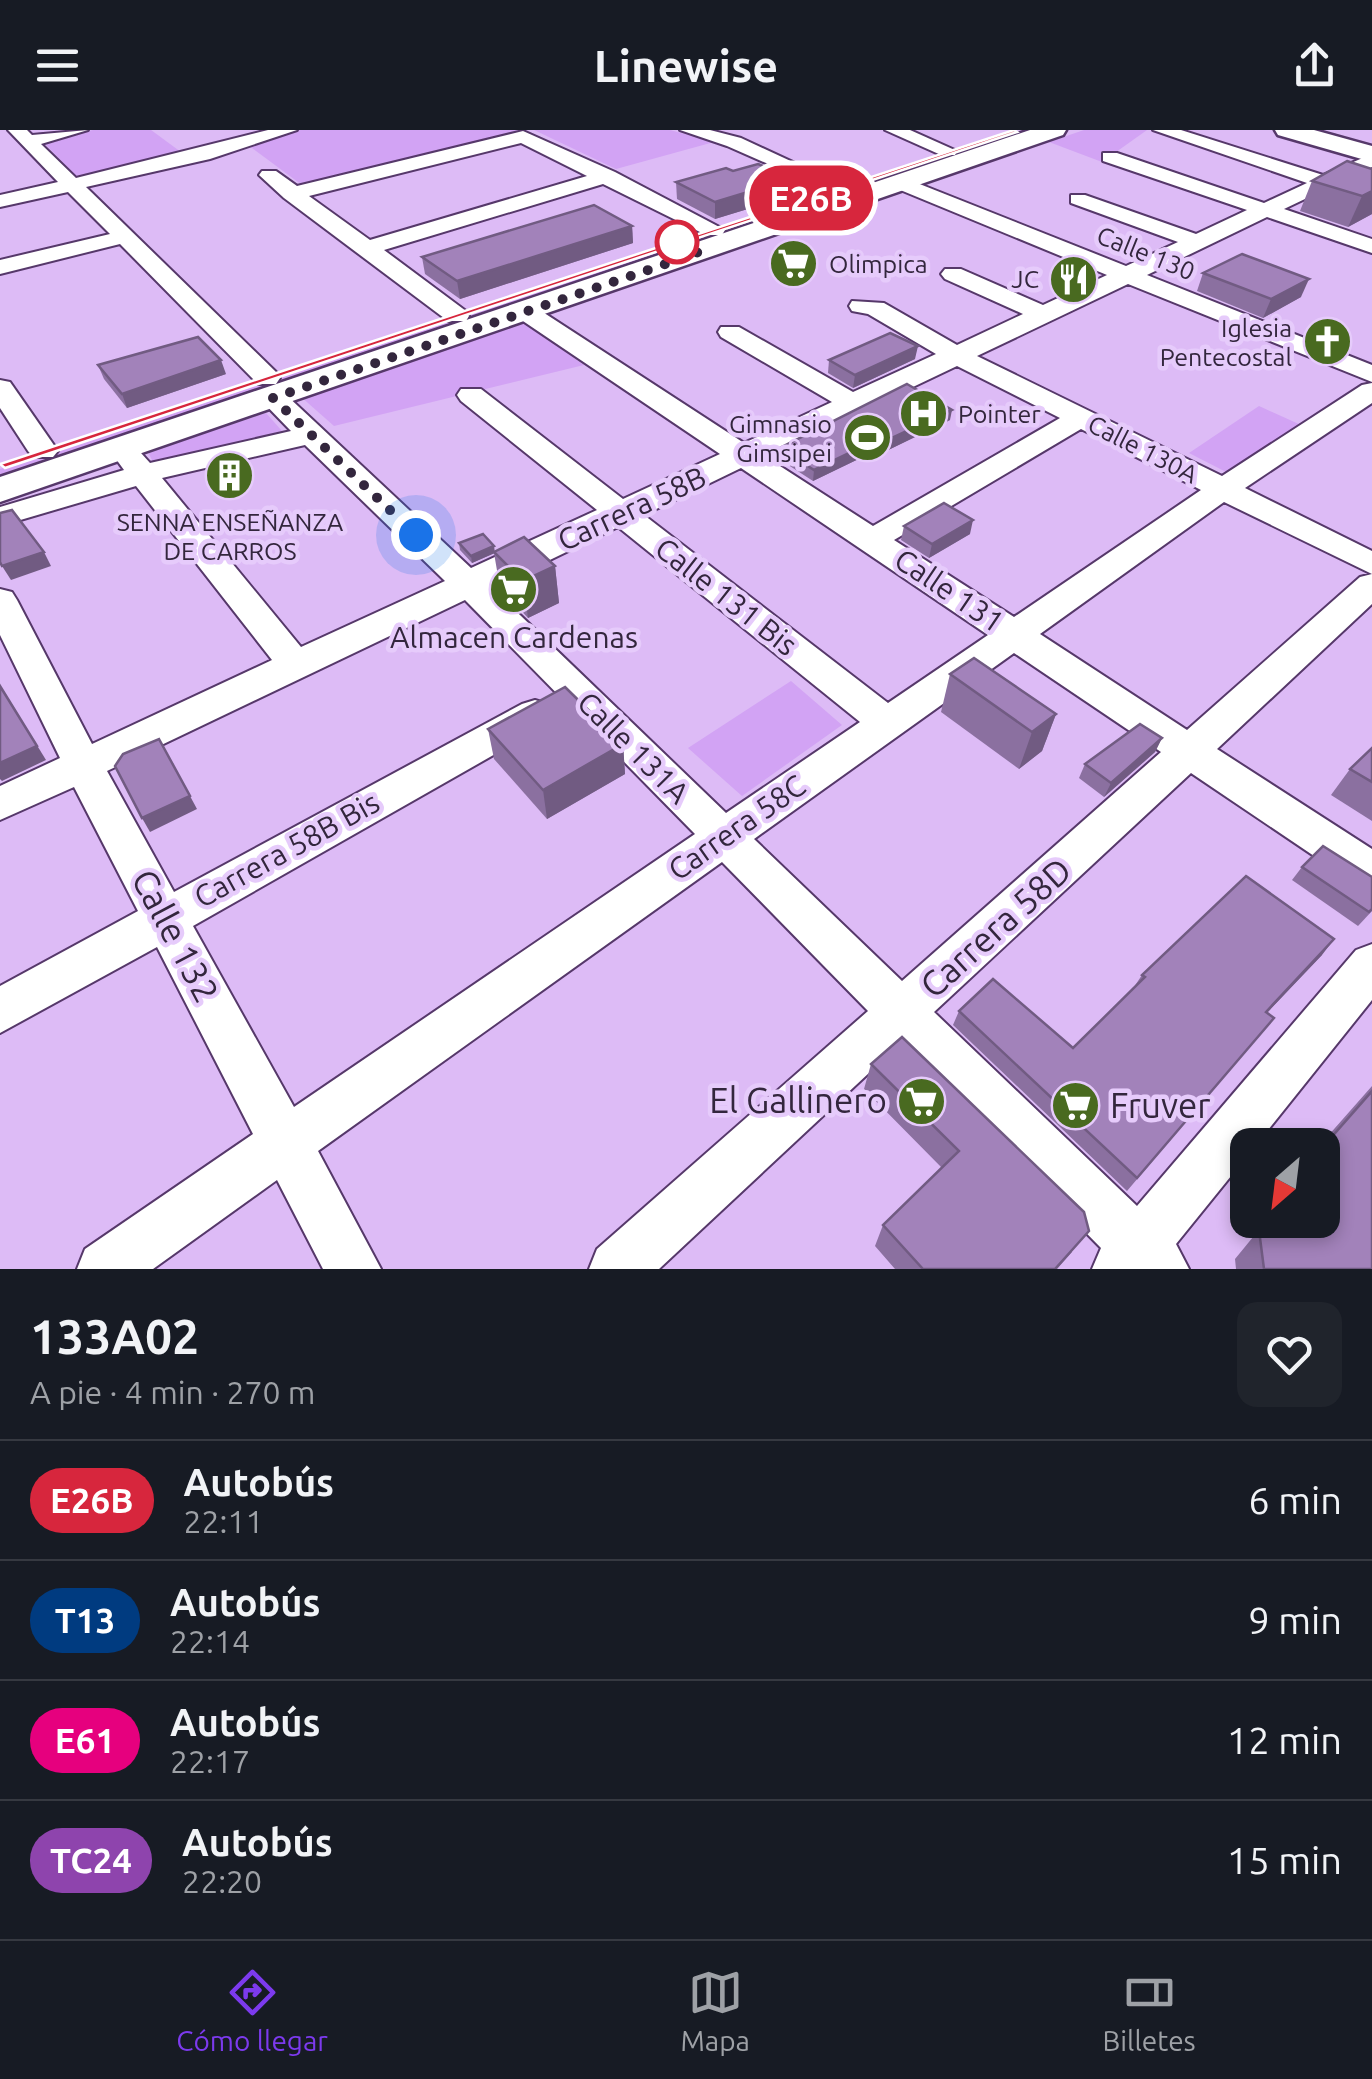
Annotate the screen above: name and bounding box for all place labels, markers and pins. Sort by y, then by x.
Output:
unlabelled marker [656,221,698,263]
supermarket icon: Olimpica [768,238,820,290]
place label: Olimpica [829,250,928,278]
restaurant icon: JC [1048,253,1100,305]
place label: JC [1011,265,1039,293]
place label: Iglesia Pentecostal [1160,314,1292,371]
church icon: Iglesia Pentecostal [1301,316,1353,368]
hospital icon: Pointer [897,388,949,440]
place label: Pointer [958,400,1041,428]
place label: Gimnasio Gimsipei [729,410,832,467]
sports icon: Gimnasio Gimsipei [841,412,893,464]
building icon: SENNA ENSEÑANZA DE CARROS [204,450,256,502]
place label: SENNA ENSEÑANZA DE CARROS [117,508,343,565]
supermarket icon: Almacen Cardenas [488,563,540,615]
place label: Almacen Cardenas [390,620,638,654]
supermarket icon: El Gallinero [896,1075,948,1127]
place label: El Gallinero [709,1080,887,1120]
supermarket icon: Fruver [1049,1080,1101,1132]
place label: Fruver [1110,1085,1211,1125]

